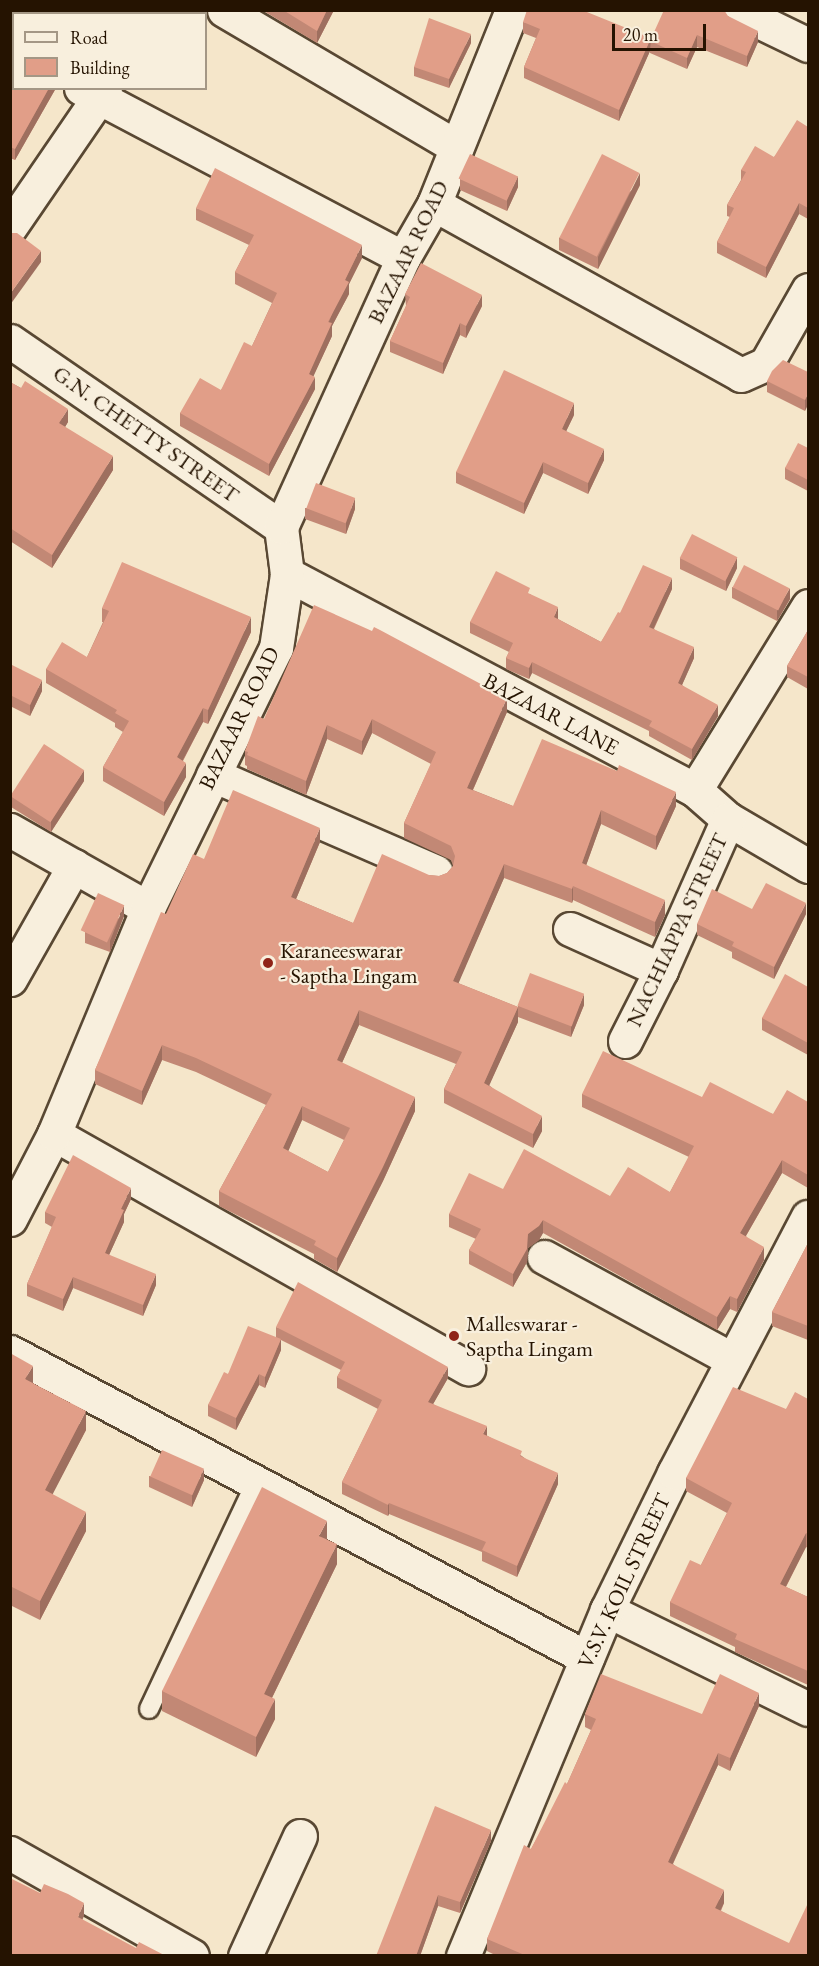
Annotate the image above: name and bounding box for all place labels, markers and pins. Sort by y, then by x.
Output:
place label: Karaneeswarar - Saptha Lingam [280,937,418,988]
marker: Karaneeswarar - Saptha Lingam [261,956,275,970]
place label: Malleswarar - Saptha Lingam [466,1310,593,1362]
marker: Malleswarar - Saptha Lingam [447,1329,461,1343]

